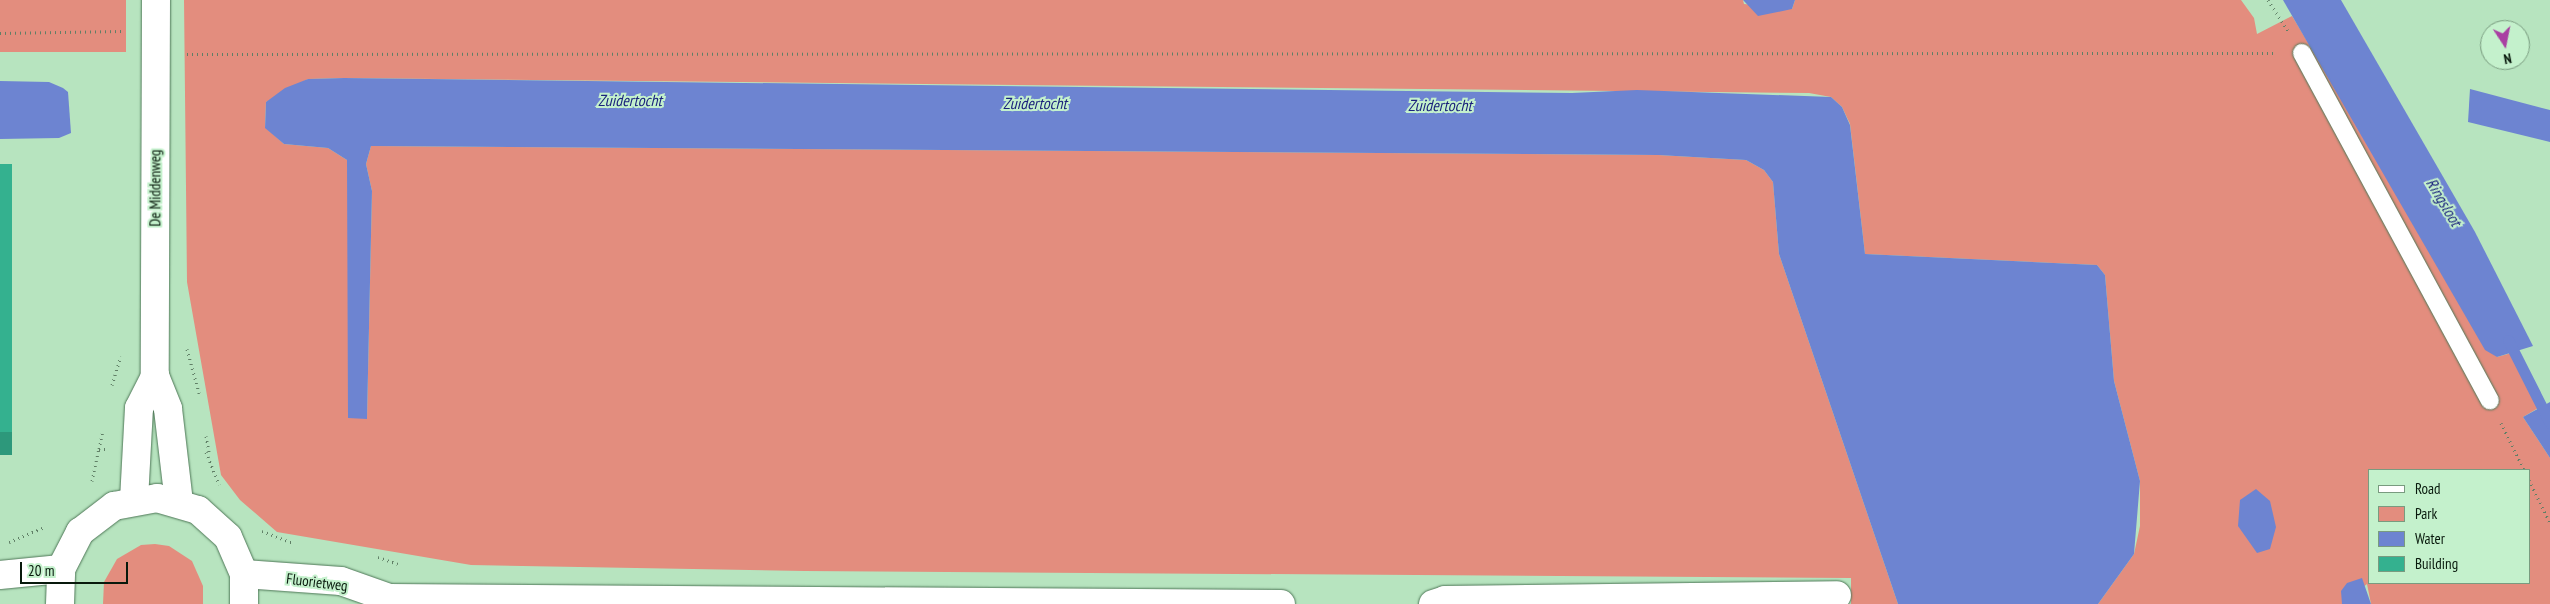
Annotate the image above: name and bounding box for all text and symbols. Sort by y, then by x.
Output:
north arrow [2480,20,2530,70]
text: N [2502,49,2513,68]
water label: Zuidertocht [598,90,662,110]
water label: Zuidertocht [1003,93,1067,113]
water label: Zuidertocht [1408,95,1472,115]
street label: De Middenweg [146,149,164,227]
water label: Ringsloot [2422,175,2466,229]
legend [2368,469,2530,584]
text: Road [2415,479,2441,498]
text: Park [2415,504,2437,523]
text: Water [2415,529,2445,548]
scale bar [22,552,130,584]
text: Building [2415,554,2458,573]
text: 20 m [28,561,54,580]
street label: Fluorietweg [285,569,349,595]

